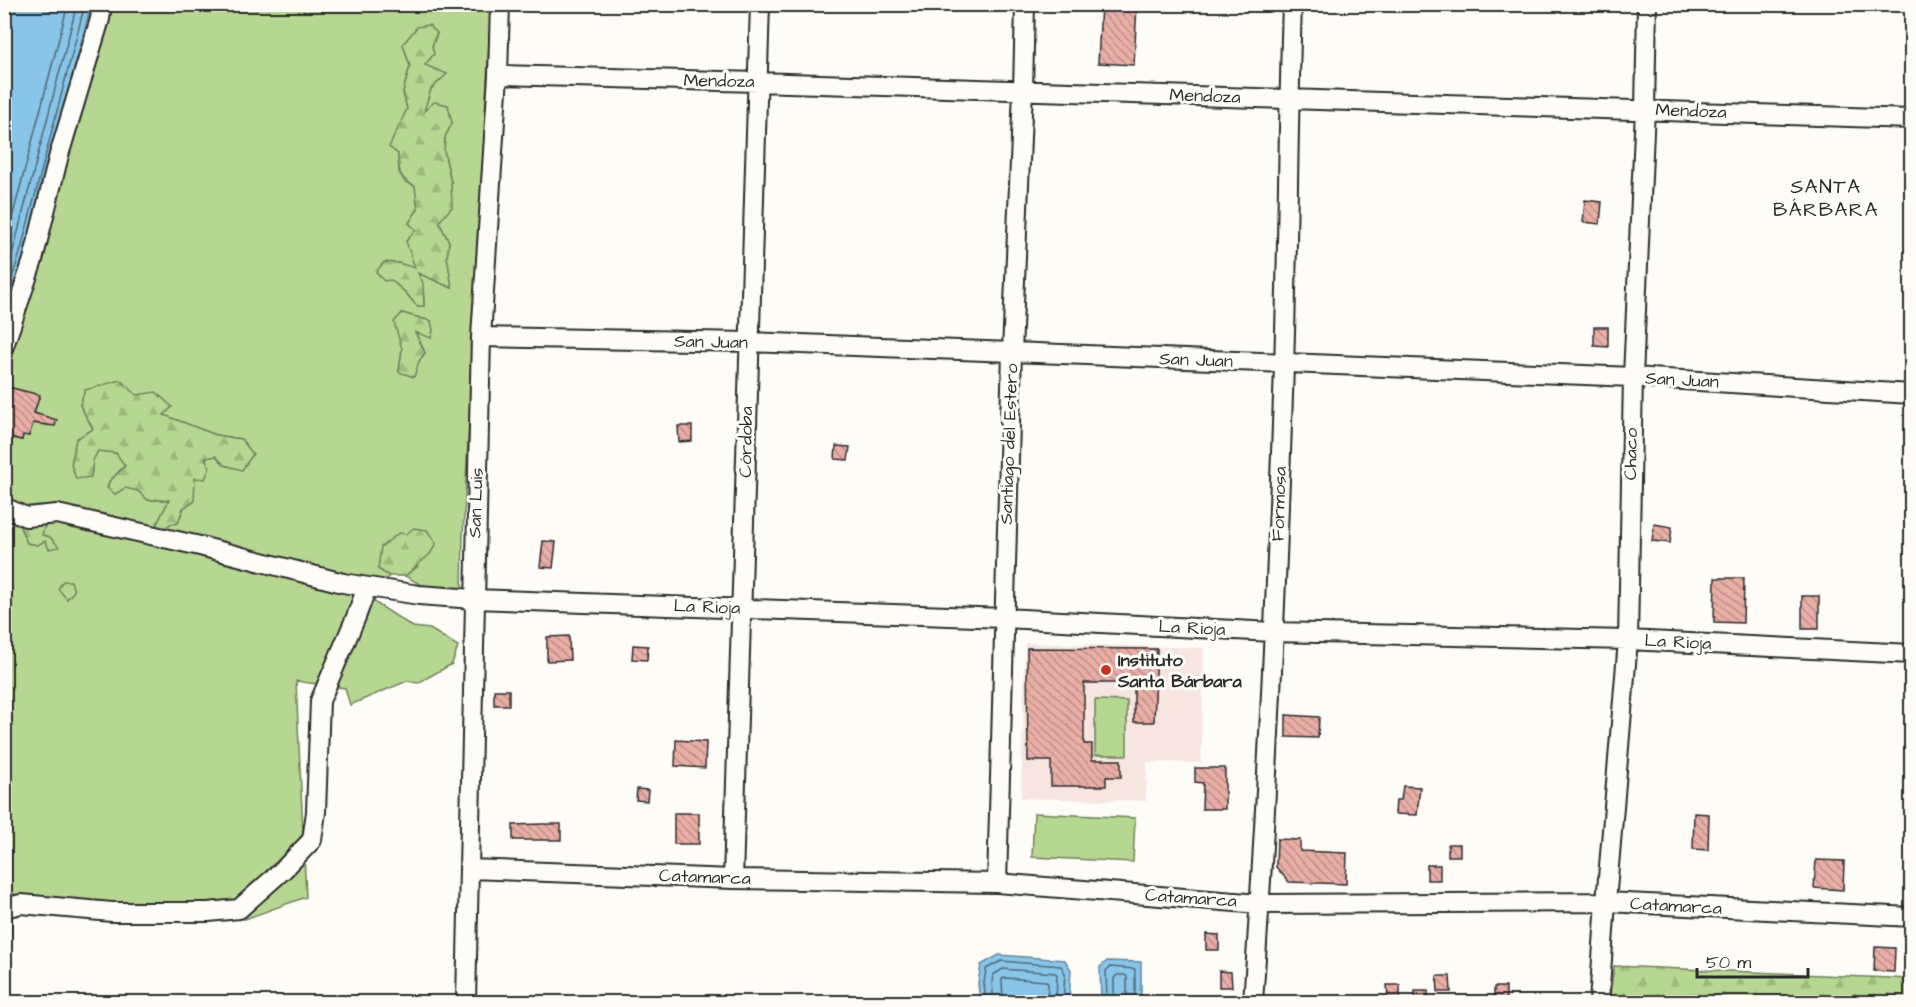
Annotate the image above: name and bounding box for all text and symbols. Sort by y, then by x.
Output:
street label: Mendoza [683,68,755,94]
street label: Mendoza [1169,82,1241,110]
street label: Mendoza [1655,97,1727,125]
district label: SANTA BÁRBARA [1773,173,1879,224]
street label: San Juan [674,329,748,355]
street label: San Juan [1159,346,1233,374]
street label: Santiago del Estero [994,363,1025,525]
street label: San Juan [1645,366,1719,394]
street label: Córdoba [733,406,759,478]
street label: Chaco [1618,428,1644,480]
street label: Formosa [1265,466,1293,542]
street label: San Luis [462,467,490,539]
street label: La Rioja [673,593,741,621]
street label: La Rioja [1158,614,1226,642]
street label: La Rioja [1644,628,1712,656]
place label: Instituto Santa Bárbara [1117,648,1242,694]
marker: Instituto Santa Bárbara [1099,663,1113,677]
street label: Catamarca [659,863,751,891]
street label: Catamarca [1144,882,1238,914]
street label: Catamarca [1629,891,1723,921]
scale bar [1697,941,1808,979]
text: 50 m [1706,950,1751,975]

